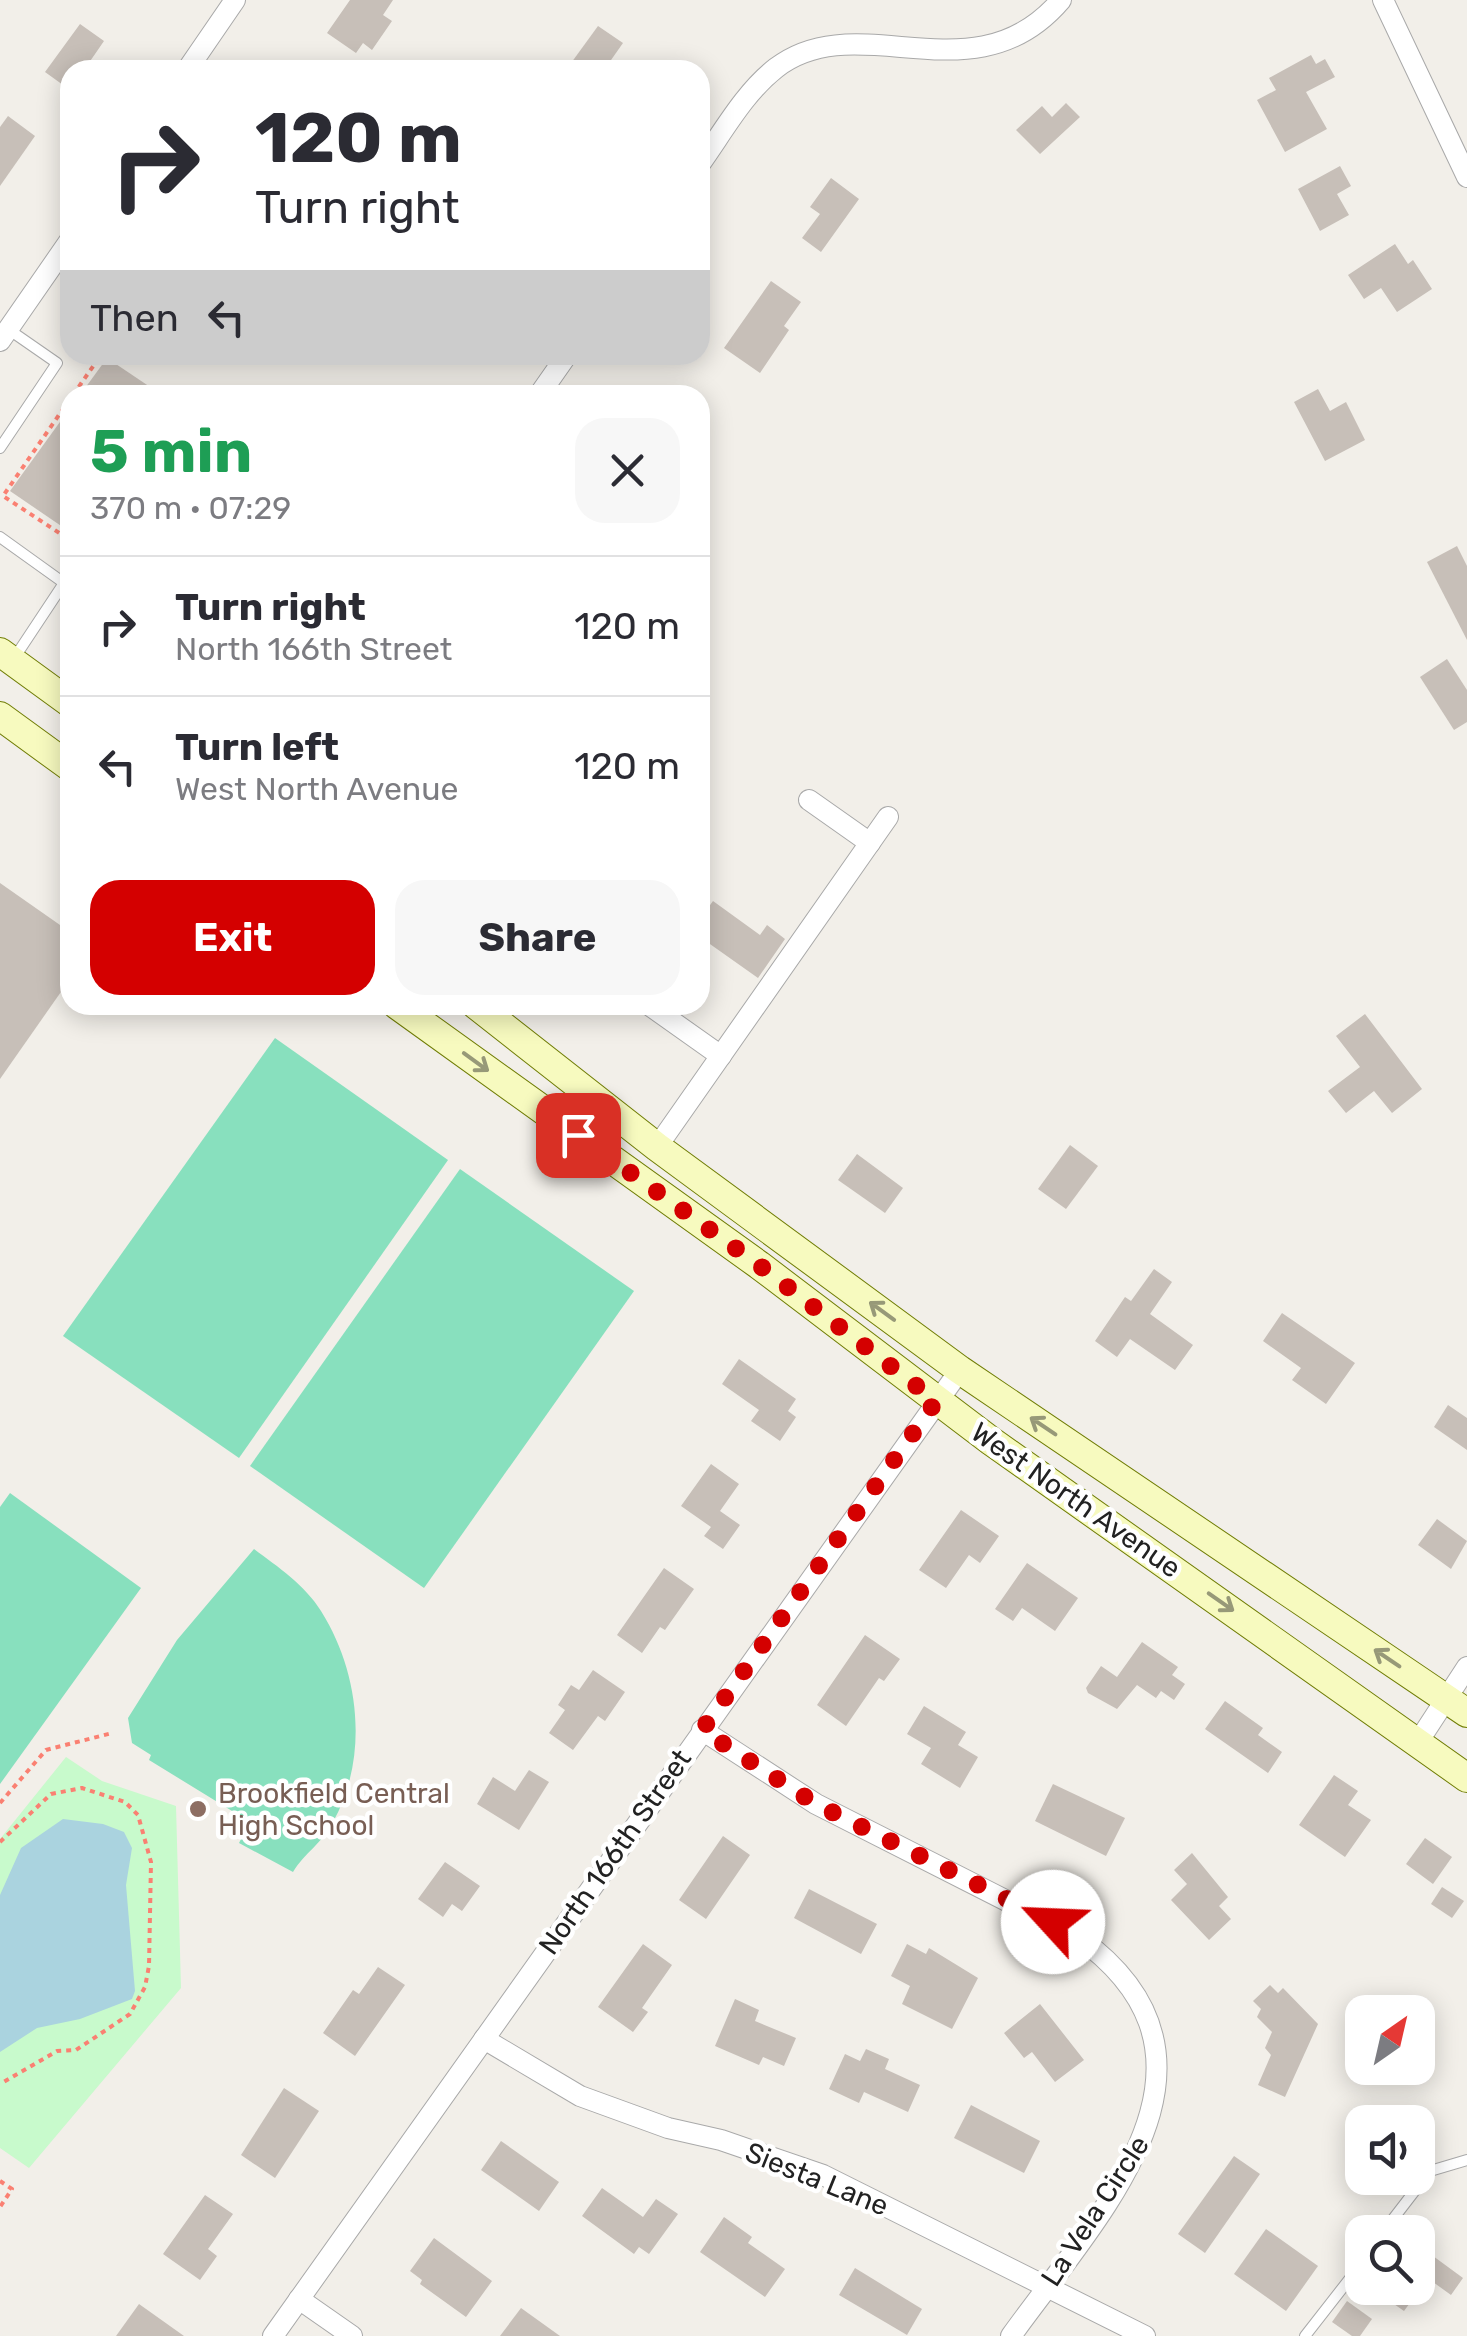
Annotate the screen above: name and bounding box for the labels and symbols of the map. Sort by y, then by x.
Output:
one-way arrow [462,1051,490,1072]
pin [536,1093,621,1178]
one-way arrow [869,1301,896,1322]
street label: West North Avenue [965,1415,1187,1585]
one-way arrow [1030,1416,1058,1437]
one-way arrow [1207,1591,1235,1612]
one-way arrow [1373,1648,1401,1669]
street label: North 166th Street [532,1743,698,1961]
place label: Brookfield Central High School [218,1777,450,1842]
marker: Brookfield Central High School [187,1798,209,1820]
position arrow [1001,1870,1105,1974]
north arrow [1345,1995,1435,2085]
street label: La Vela Circle [1034,2130,1156,2292]
street label: Siesta Lane [741,2135,893,2223]

